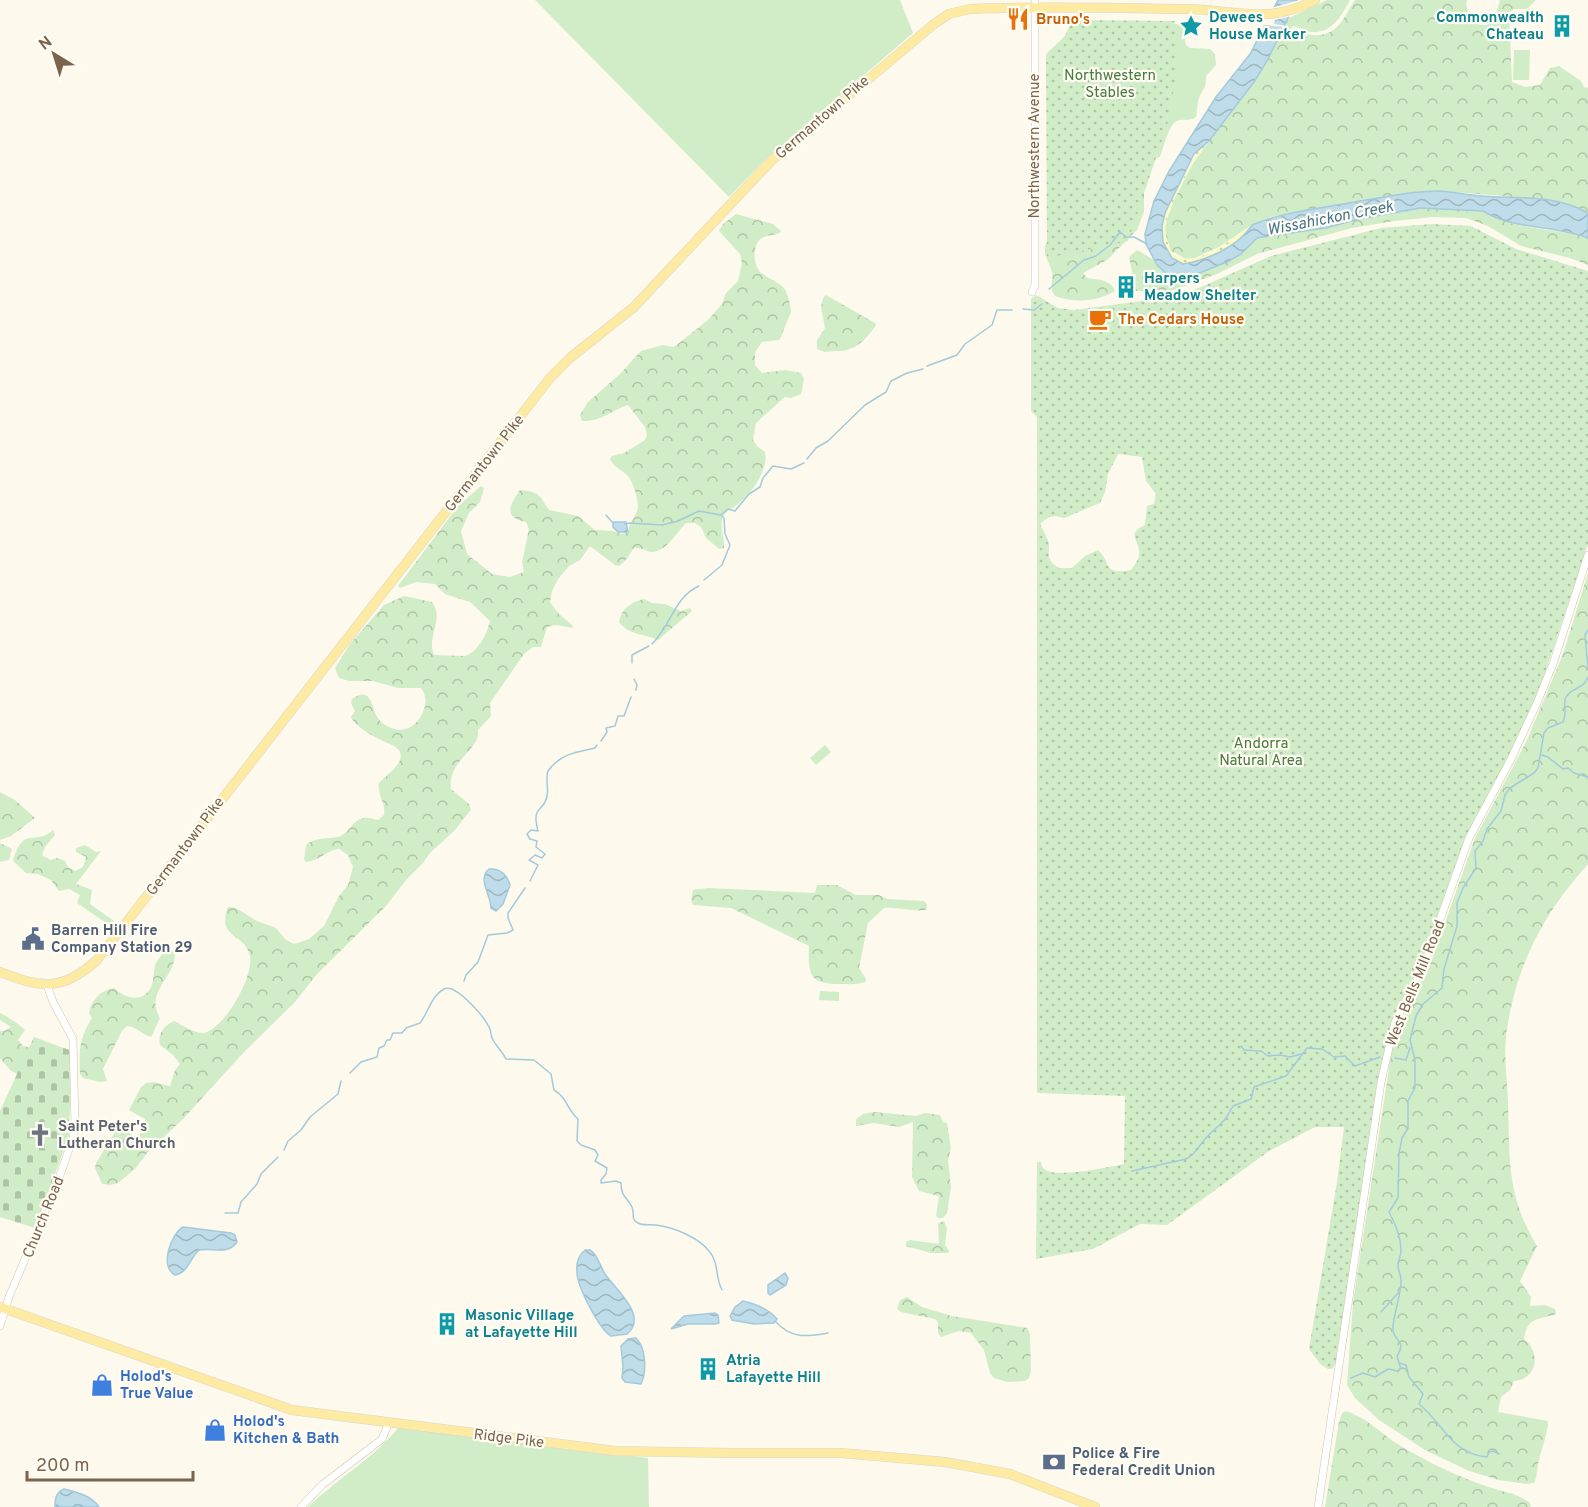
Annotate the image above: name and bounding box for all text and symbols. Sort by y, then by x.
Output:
restaurant icon: Bruno's [1005,6,1031,32]
place label: Dewees House Marker [1209,9,1307,45]
place label: Commonwealth Chateau [1436,9,1544,45]
place label: Bruno's [1036,11,1090,30]
place icon: Dewees House Marker [1178,13,1204,39]
building icon: Commonwealth Chateau [1549,13,1575,39]
north arrow [24,24,84,84]
text: N [35,32,57,55]
park label: Northwestern Stables [1064,67,1156,103]
street label: Germantown Pike [772,72,874,164]
street label: Northwestern Avenue [1026,73,1045,219]
water label: Wissahickon Creek [1266,197,1396,241]
place label: Harpers Meadow Shelter [1144,270,1257,306]
building icon: Harpers Meadow Shelter [1113,274,1139,300]
cafe icon: The Cedars House [1087,306,1113,332]
place label: The Cedars House [1118,311,1244,330]
street label: Germantown Pike [441,411,529,517]
park label: Andorra Natural Area [1219,735,1303,771]
street label: Germantown Pike [143,794,229,900]
street label: West Bells Mill Road [1382,918,1450,1050]
place label: Barren Hill Fire Company Station 29 [51,922,193,958]
public building icon: Barren Hill Fire Company Station 29 [20,926,46,952]
place label: Saint Peter's Lutheran Church [58,1118,176,1154]
church icon: Saint Peter's Lutheran Church [27,1122,53,1148]
street label: Church Road [19,1174,69,1261]
place label: Masonic Village at Lafayette Hill [465,1307,578,1343]
building icon: Masonic Village at Lafayette Hill [434,1311,460,1337]
place label: Atria Lafayette Hill [726,1352,821,1388]
building icon: Atria Lafayette Hill [695,1356,721,1382]
place label: Holod's True Value [120,1368,193,1404]
shop icon: Holod's True Value [89,1372,115,1398]
place label: Holod's Kitchen & Bath [233,1413,339,1449]
shop icon: Holod's Kitchen & Bath [202,1417,228,1443]
street label: Ridge Pike [472,1426,545,1453]
scale bar [27,1444,194,1482]
place label: Police & Fire Federal Credit Union [1072,1445,1215,1481]
bank icon: Police & Fire Federal Credit Union [1041,1449,1067,1475]
text: 200 m [36,1455,89,1478]

